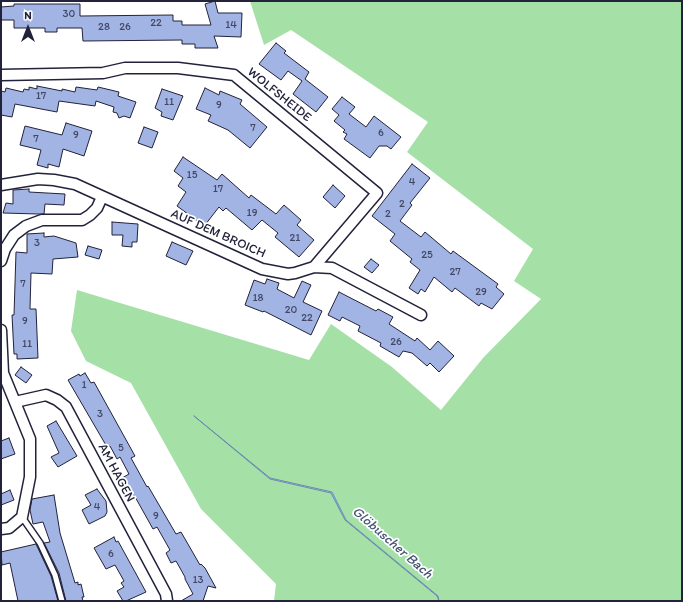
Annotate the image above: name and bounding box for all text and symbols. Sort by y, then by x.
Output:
house number: 30 [63,7,75,21]
north arrow [8,8,48,48]
text: N [24,9,32,22]
house number: 22 [150,16,162,30]
house number: 14 [225,18,237,32]
house number: 28 [98,20,110,34]
house number: 26 [119,20,131,34]
street label: WOLFSHEIDE [244,64,314,126]
house number: 17 [36,89,46,103]
house number: 11 [164,95,174,109]
house number: 9 [216,98,222,112]
house number: 7 [250,121,256,135]
house number: 6 [378,126,384,140]
house number: 9 [73,128,79,142]
house number: 7 [33,132,39,146]
house number: 15 [187,168,197,182]
house number: 4 [409,175,415,189]
house number: 17 [213,182,223,196]
house number: 2 [399,197,405,211]
street label: AUF DEM BROICH [168,206,268,262]
house number: 19 [247,206,257,220]
house number: 2 [385,207,391,221]
house number: 21 [290,231,300,245]
house number: 3 [34,236,40,250]
house number: 25 [421,248,433,262]
house number: 27 [449,265,461,279]
house number: 7 [20,277,26,291]
house number: 29 [475,285,487,299]
house number: 18 [252,291,264,305]
house number: 20 [285,303,297,317]
house number: 22 [301,311,313,325]
house number: 9 [22,314,28,328]
house number: 26 [390,335,402,349]
house number: 11 [22,337,32,351]
house number: 1 [81,378,87,392]
house number: 3 [97,407,103,421]
street label: AM HAGEN [94,441,138,505]
house number: 5 [118,441,124,455]
house number: 4 [94,500,100,514]
water label: Glöbuscher Bach [348,503,436,583]
house number: 9 [153,509,159,523]
house number: 6 [108,547,114,561]
house number: 13 [192,573,204,587]

